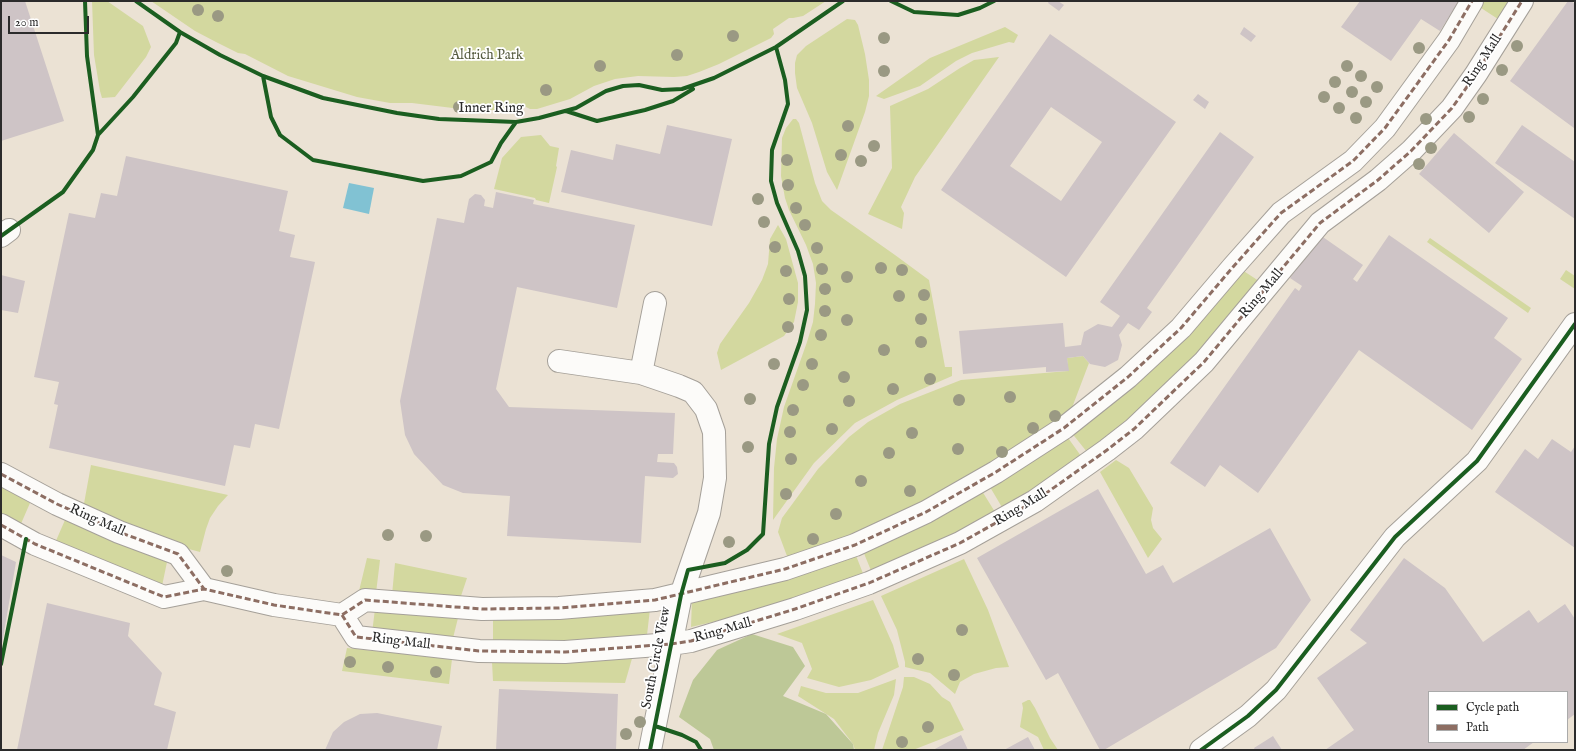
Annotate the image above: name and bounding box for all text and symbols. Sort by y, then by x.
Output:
scale bar [10,8,91,34]
text: 20 m [15,15,38,30]
street label: Ring Mall [1460,32,1506,90]
park label: Aldrich Park [451,48,523,64]
street label: Inner Ring [459,101,523,117]
street label: Ring Mall [1236,266,1288,322]
street label: Ring Mall [991,486,1051,530]
street label: Ring Mall [66,501,128,541]
street label: South Circle View [639,605,675,711]
street label: Ring Mall [692,615,754,647]
street label: Ring Mall [371,630,431,654]
legend [1428,691,1568,743]
text: Cycle path [1466,700,1519,715]
text: Path [1466,720,1489,735]

